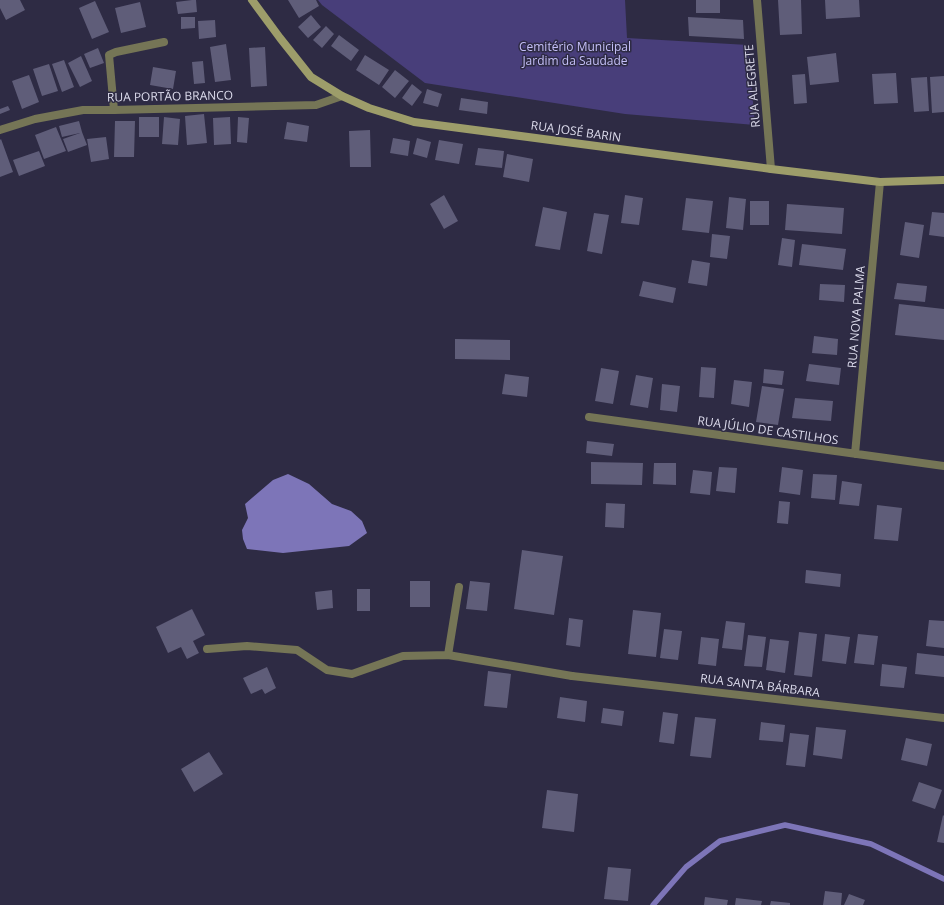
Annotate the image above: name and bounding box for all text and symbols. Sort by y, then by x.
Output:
park label: Cemitério Municipal Jardim da Saudade [519,38,631,69]
street label: RUA ALEGRETE [740,44,764,128]
street label: RUA PORTÃO BRANCO [107,86,233,106]
street label: RUA JOSÉ BARIN [530,116,622,146]
street label: RUA NOVA PALMA [843,265,869,369]
street label: RUA JÚLIO DE CASTILHOS [696,412,840,448]
street label: RUA SANTA BÁRBARA [699,669,821,701]

